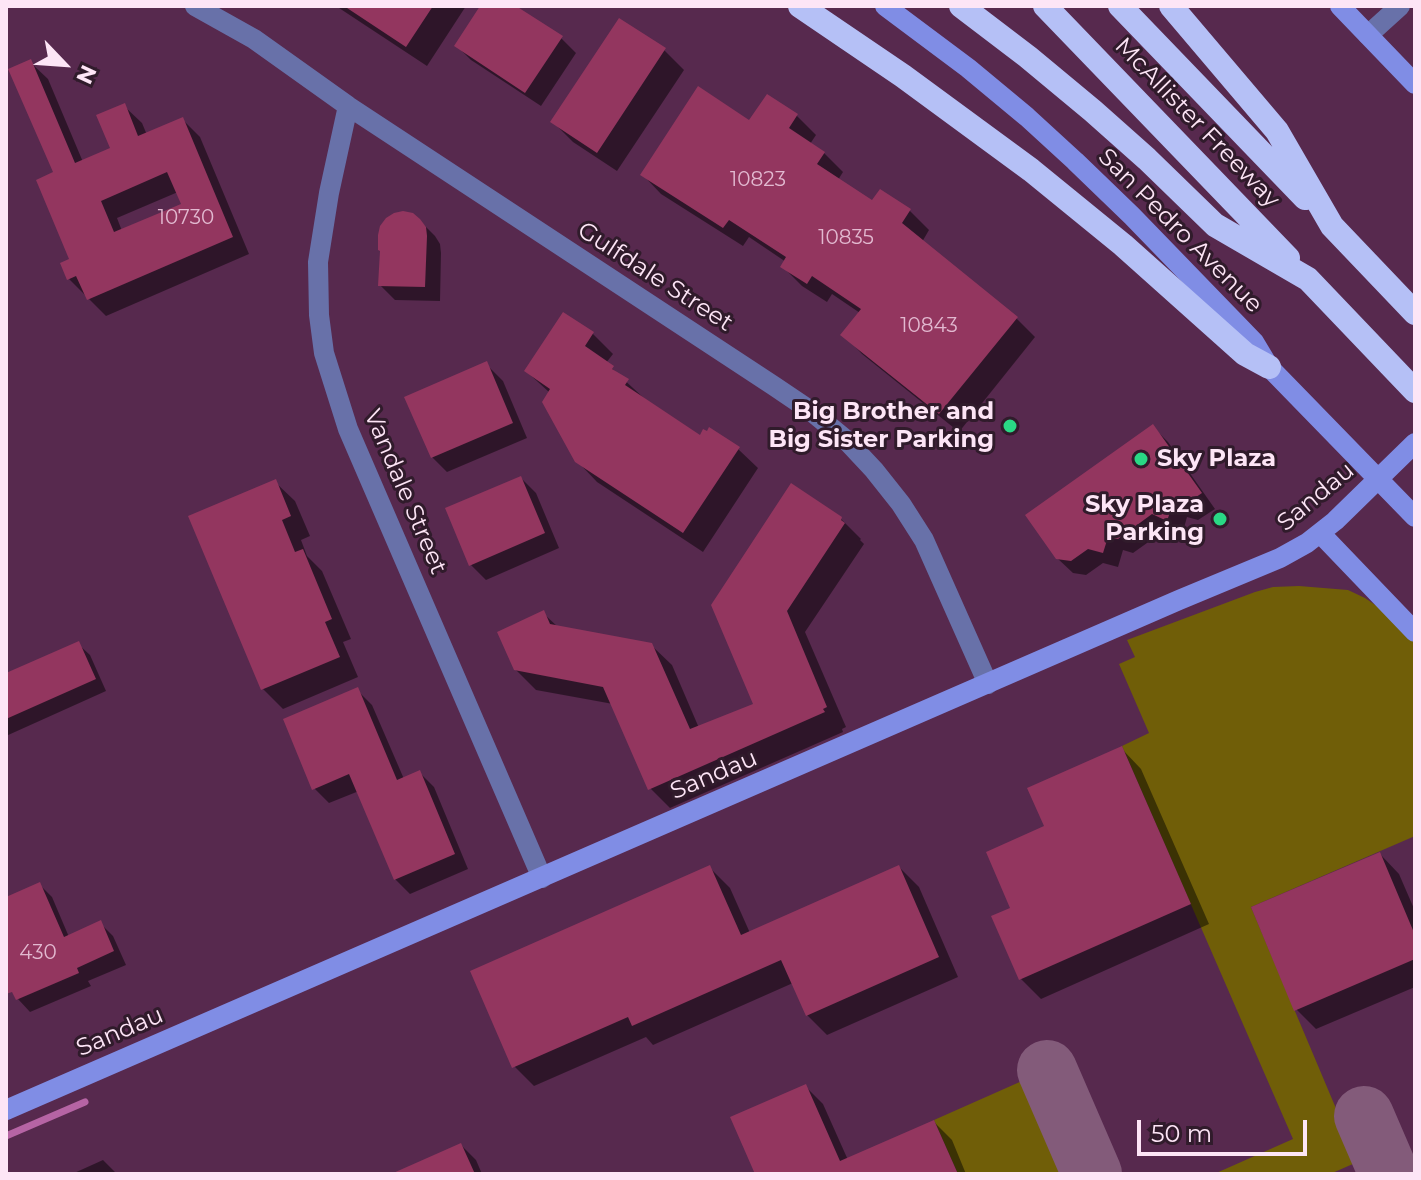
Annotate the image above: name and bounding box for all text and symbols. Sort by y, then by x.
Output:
north arrow [24,24,104,104]
street label: McAllister Freeway [1109,32,1285,214]
text: N [70,61,102,88]
street label: San Pedro Avenue [1092,143,1268,319]
house number: 10823 [730,168,786,192]
house number: 10730 [158,206,214,230]
street label: Gulfdale Street [572,216,738,338]
house number: 10835 [818,226,874,250]
house number: 10843 [900,314,958,338]
place label: Big Brother and Big Sister Parking [769,398,994,454]
street label: Vandale Street [357,405,453,579]
marker: Big Brother and Big Sister Parking [1001,417,1019,435]
place label: Sky Plaza [1157,445,1276,473]
marker: Sky Plaza [1132,450,1150,468]
street label: Sandau [1272,456,1360,538]
place label: Sky Plaza Parking [1085,491,1204,547]
marker: Sky Plaza Parking [1211,510,1229,528]
street label: Sandau [666,744,762,806]
house number: 430 [19,941,57,965]
street label: Sandau [72,1001,168,1063]
scale bar [1141,1104,1311,1154]
text: 50 m [1151,1119,1212,1148]

